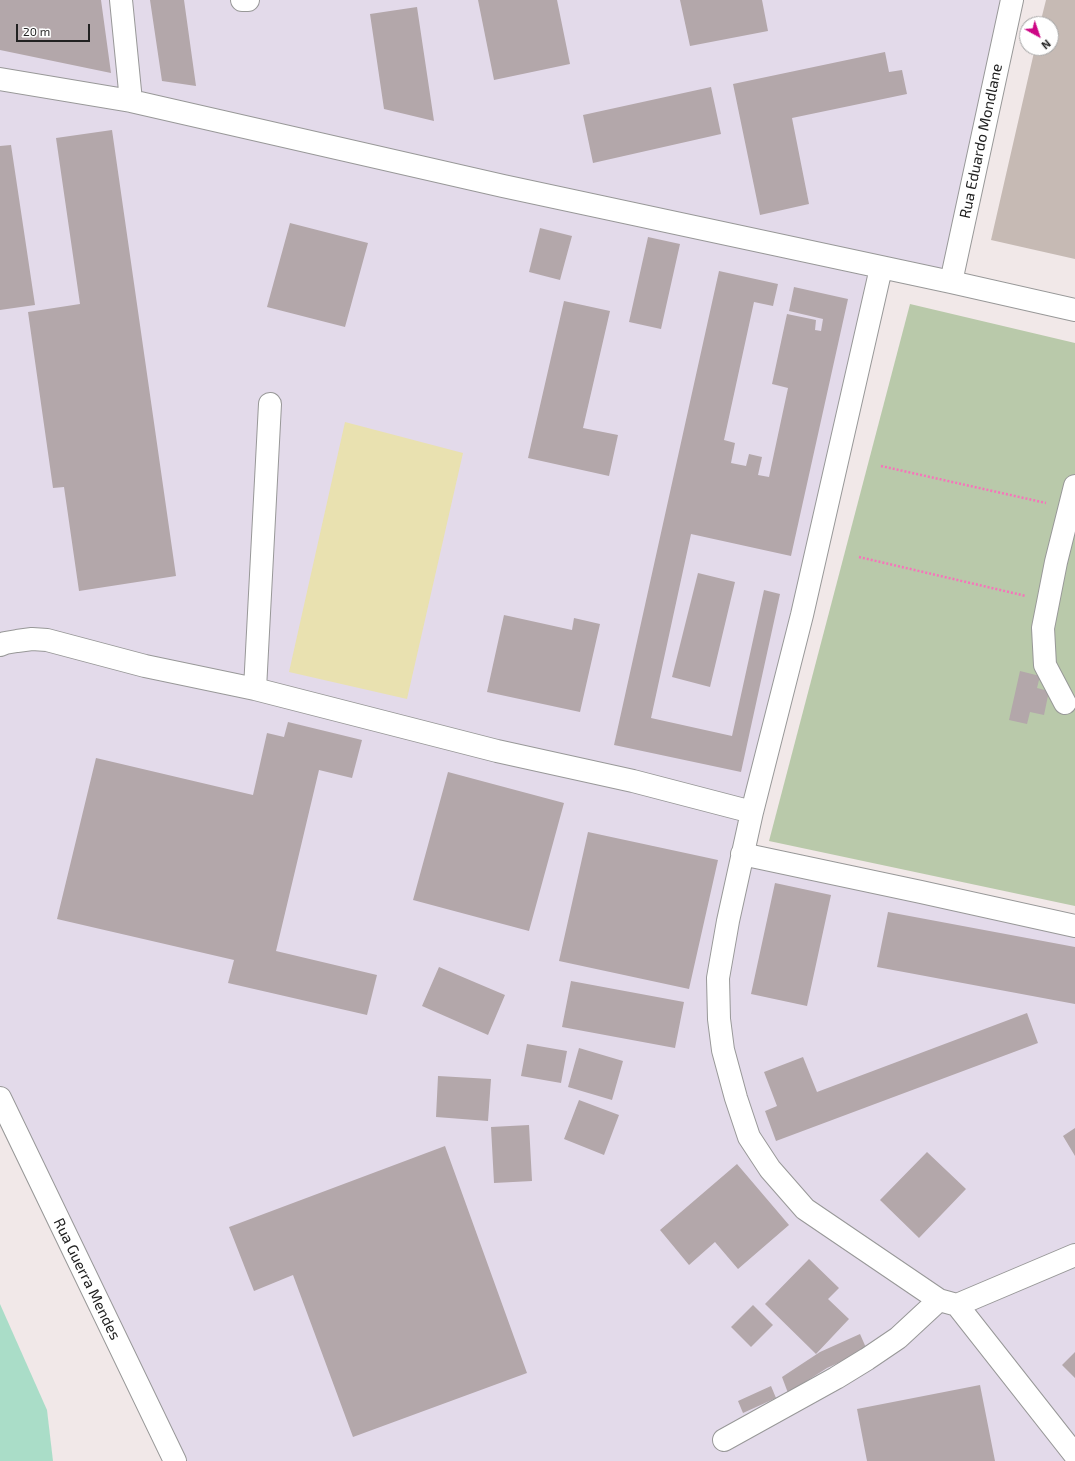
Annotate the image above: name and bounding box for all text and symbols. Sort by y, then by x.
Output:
scale bar [18,16,92,42]
north arrow [1019,16,1059,56]
text: 20 m [23,24,50,38]
text: N [1039,37,1054,52]
street label: Rua Eduardo Mondlane [956,62,1006,220]
street label: Rua Guerra Mendes [50,1215,124,1343]

